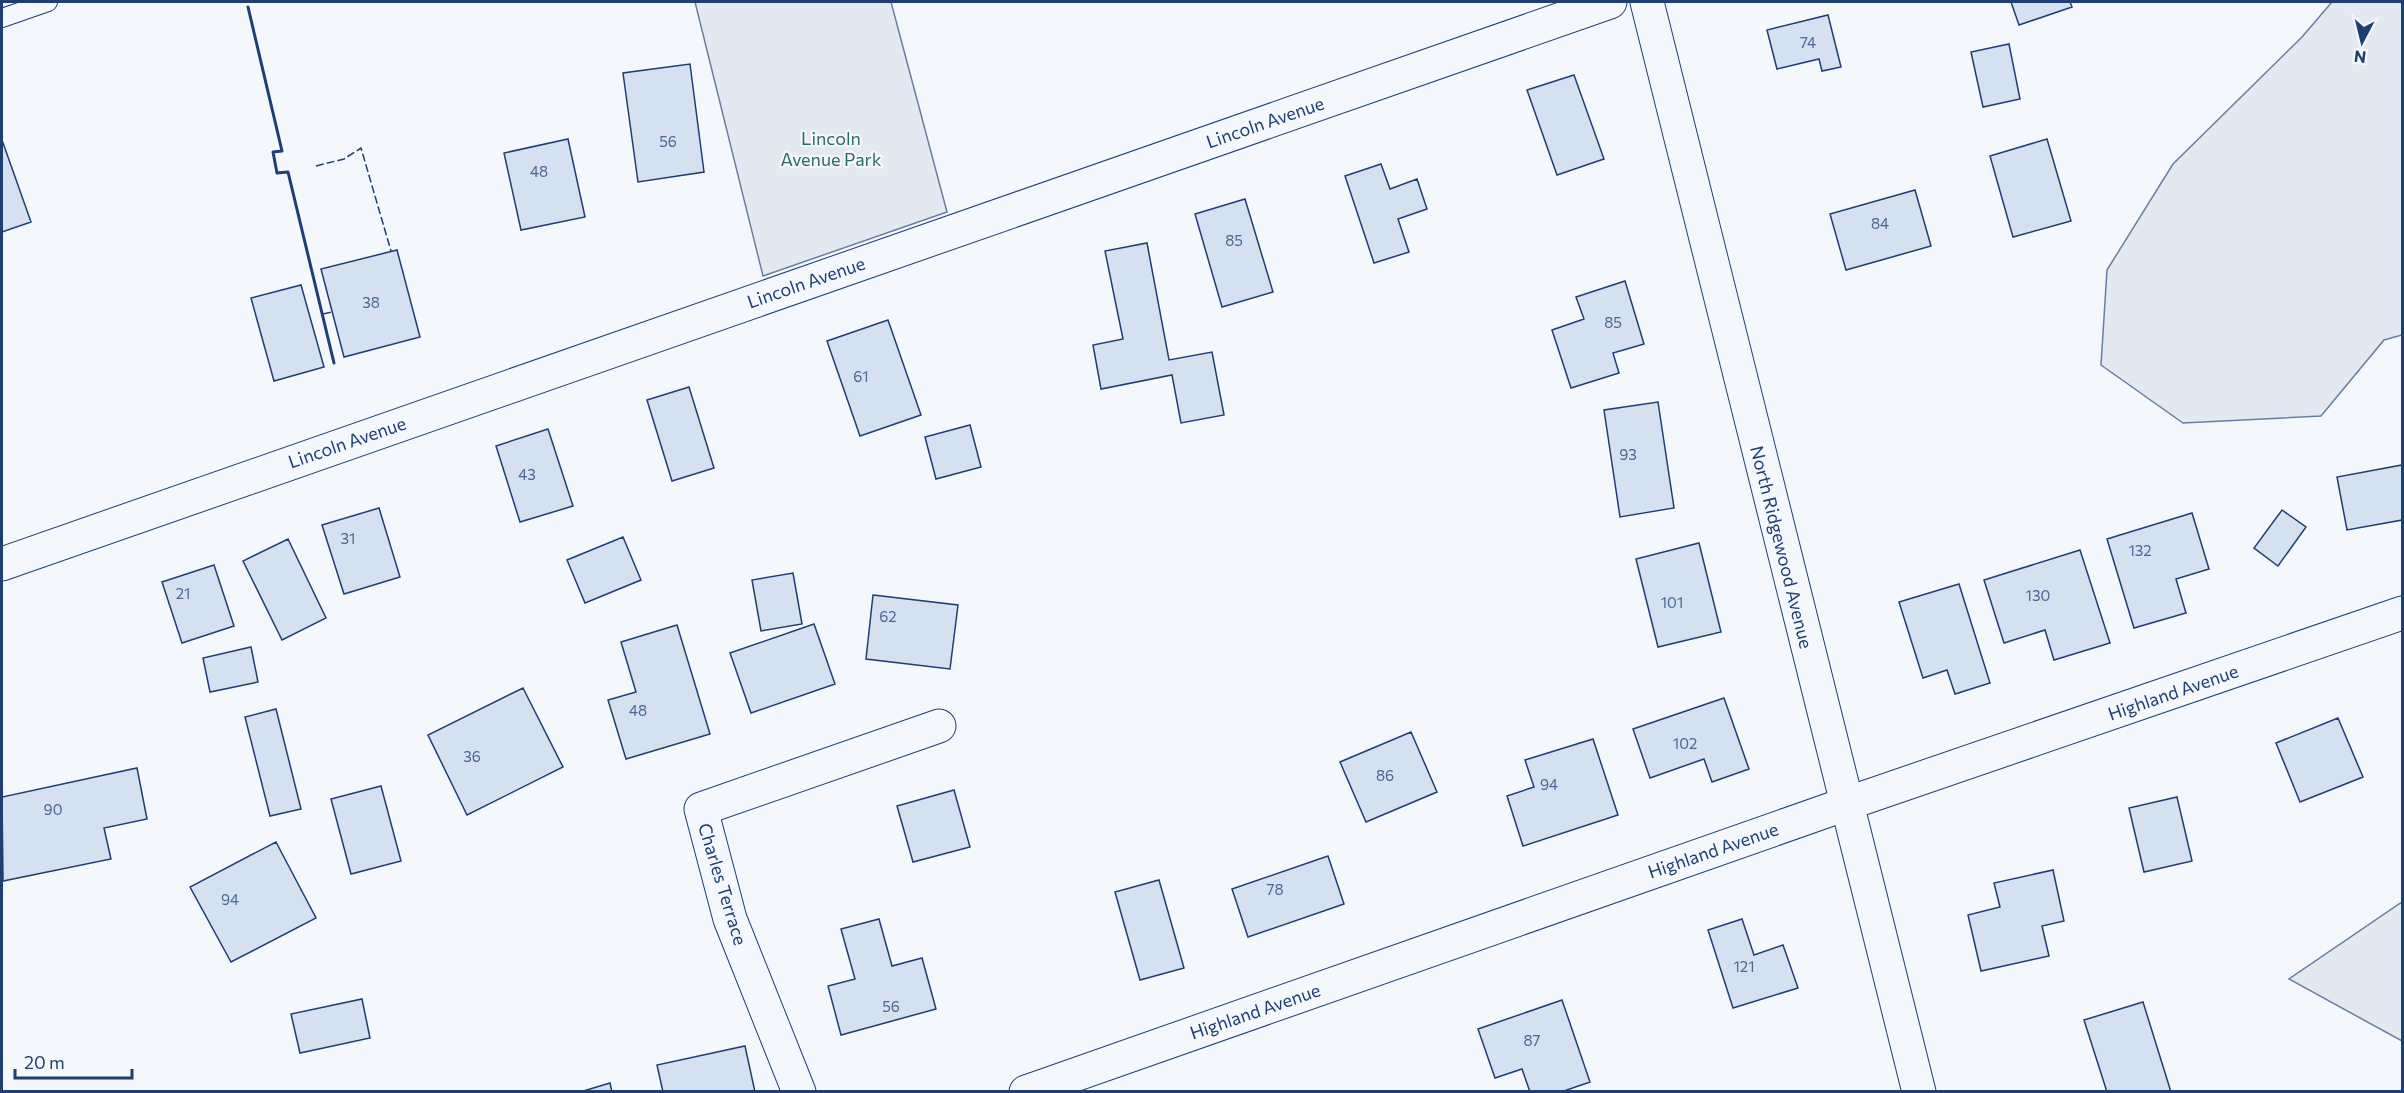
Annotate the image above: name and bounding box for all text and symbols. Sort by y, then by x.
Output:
north arrow [2332,12,2392,72]
house number: 74 [1800,33,1816,51]
text: N [2353,47,2367,68]
street label: Lincoln Avenue [1203,92,1327,152]
park label: Lincoln Avenue Park [780,127,882,170]
house number: 56 [659,132,677,150]
house number: 48 [530,162,548,180]
house number: 84 [1871,214,1889,232]
house number: 85 [1225,231,1243,249]
street label: Lincoln Avenue [744,252,868,312]
house number: 38 [362,293,380,311]
house number: 85 [1604,313,1622,331]
house number: 61 [853,367,869,385]
street label: Lincoln Avenue [285,412,409,472]
street label: North Ridgewood Avenue [1746,443,1818,651]
house number: 93 [1619,445,1637,463]
house number: 43 [518,465,536,483]
house number: 31 [341,529,355,547]
house number: 132 [2128,541,2152,559]
house number: 21 [176,584,190,602]
house number: 130 [2026,586,2050,604]
house number: 101 [1661,593,1683,611]
house number: 62 [879,607,897,625]
street label: Highland Avenue [2105,659,2241,725]
house number: 48 [629,701,647,719]
house number: 102 [1673,734,1697,752]
house number: 36 [463,747,481,765]
house number: 86 [1376,766,1394,784]
house number: 94 [1540,775,1558,793]
house number: 90 [44,800,62,818]
street label: Highland Avenue [1645,817,1781,883]
street label: Charles Terrace [694,820,752,948]
house number: 78 [1267,880,1283,898]
house number: 94 [221,890,239,908]
house number: 121 [1733,957,1755,975]
street label: Highland Avenue [1187,978,1323,1044]
house number: 56 [882,997,900,1015]
house number: 87 [1524,1031,1541,1049]
scale bar [15,1042,132,1080]
text: 20 m [24,1051,65,1073]

